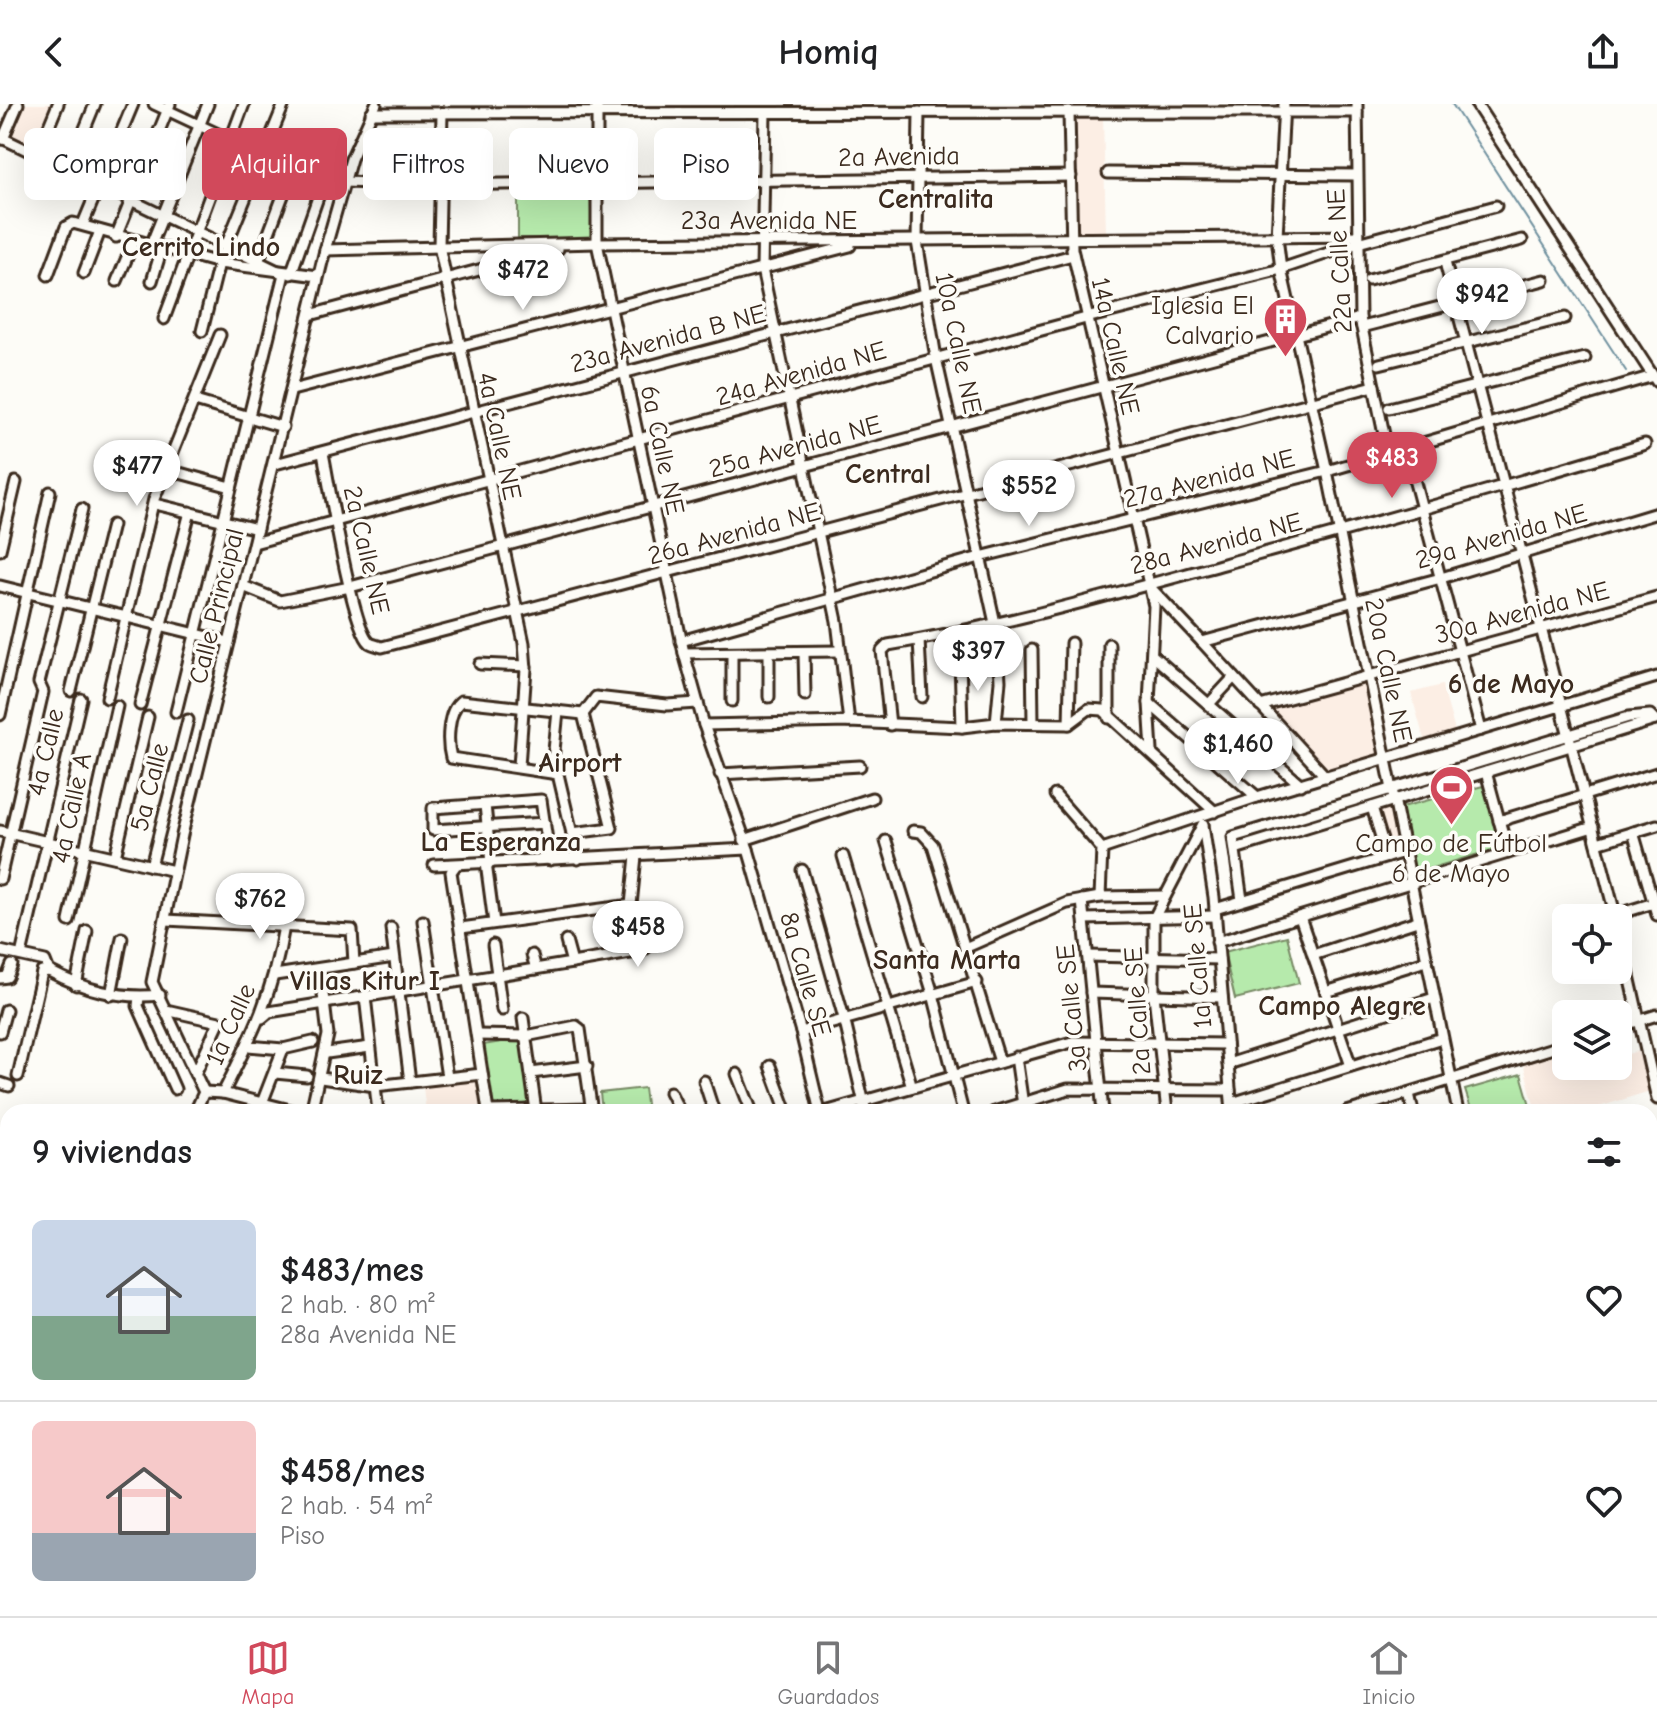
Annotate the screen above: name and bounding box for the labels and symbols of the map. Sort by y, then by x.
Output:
street label: 2a Avenida [838,141,960,173]
district label: Centralita [878,183,994,215]
street label: 22a Calle NE [1321,188,1359,334]
street label: 23a Avenida NE [681,206,857,236]
district label: Cerrito Lindo [122,231,280,263]
pin: $472 [476,244,570,312]
pin: $942 [1435,268,1529,336]
street label: 10a Calle NE [928,270,988,417]
street label: 14a Calle NE [1085,275,1145,418]
place label: Iglesia El Calvario [1151,291,1254,351]
building icon: Iglesia El Calvario [1261,296,1309,359]
street label: 23a Avenida B NE [567,298,769,379]
street label: 24a Avenida NE [713,335,890,413]
street label: 4a Calle NE [471,370,527,503]
street label: 6a Calle NE [634,383,690,518]
street label: 25a Avenida NE [706,410,885,484]
pin: $483 [1345,432,1439,500]
pin: $477 [90,440,184,508]
street label: 27a Avenida NE [1121,443,1298,515]
district label: Central [845,458,931,490]
pin: $552 [982,460,1076,528]
street label: 2a Calle NE [337,483,395,617]
street label: 26a Avenida NE [645,497,824,571]
street label: 29a Avenida NE [1412,498,1590,576]
street label: 28a Avenida NE [1127,507,1305,581]
street label: Calle Principal [183,525,251,687]
street label: 30a Avenida NE [1432,575,1612,651]
street label: 20a Calle NE [1358,595,1418,745]
pin: $397 [931,625,1025,693]
district label: 6 de Mayo [1448,668,1574,700]
street label: 4a Calle [21,706,71,799]
pin: $1,460 [1173,718,1303,786]
street label: 5a Calle [125,740,175,835]
district label: Airport [538,747,622,779]
street label: 4a Calle A [46,750,98,866]
sports icon: Campo de Fútbol 6 de Mayo [1427,764,1475,827]
district label: La Esperanza [420,826,582,858]
place label: Campo de Fútbol 6 de Mayo [1355,829,1547,889]
pin: $762 [213,873,307,941]
pin: $458 [591,901,685,969]
street label: 1a Calle SE [1178,902,1218,1029]
street label: 8a Calle SE [773,909,837,1040]
street label: 3a Calle SE [1050,943,1094,1073]
district label: Santa Marta [873,944,1021,976]
street label: 2a Calle SE [1119,946,1157,1076]
district label: Villas Kitur I [290,965,440,997]
street label: 1a Calle [200,979,262,1070]
district label: Campo Alegre [1258,990,1426,1022]
district label: Ruiz [333,1059,383,1091]

